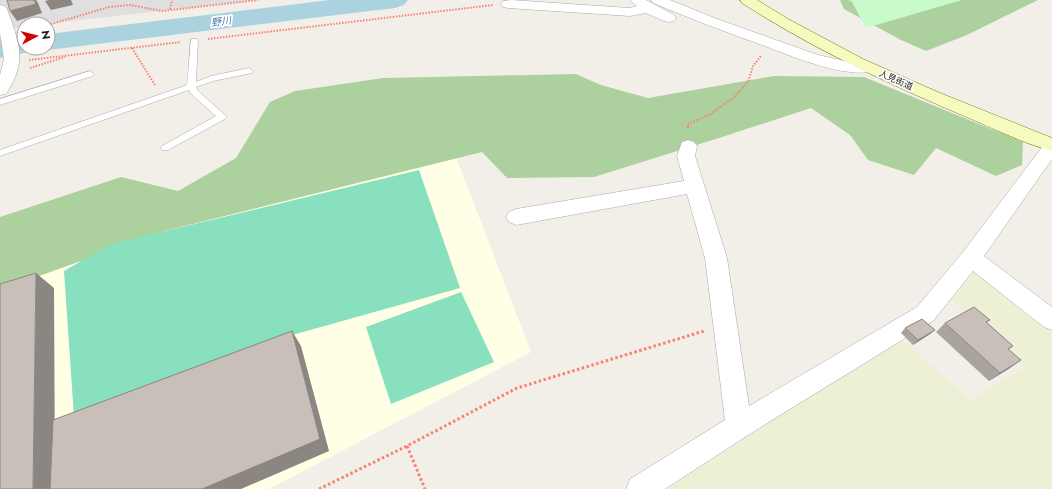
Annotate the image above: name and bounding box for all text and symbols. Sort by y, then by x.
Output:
water label: 野川 [210,13,233,30]
north arrow [16,16,56,56]
text: N [37,29,54,40]
street label: 人見街道 [877,66,915,93]

